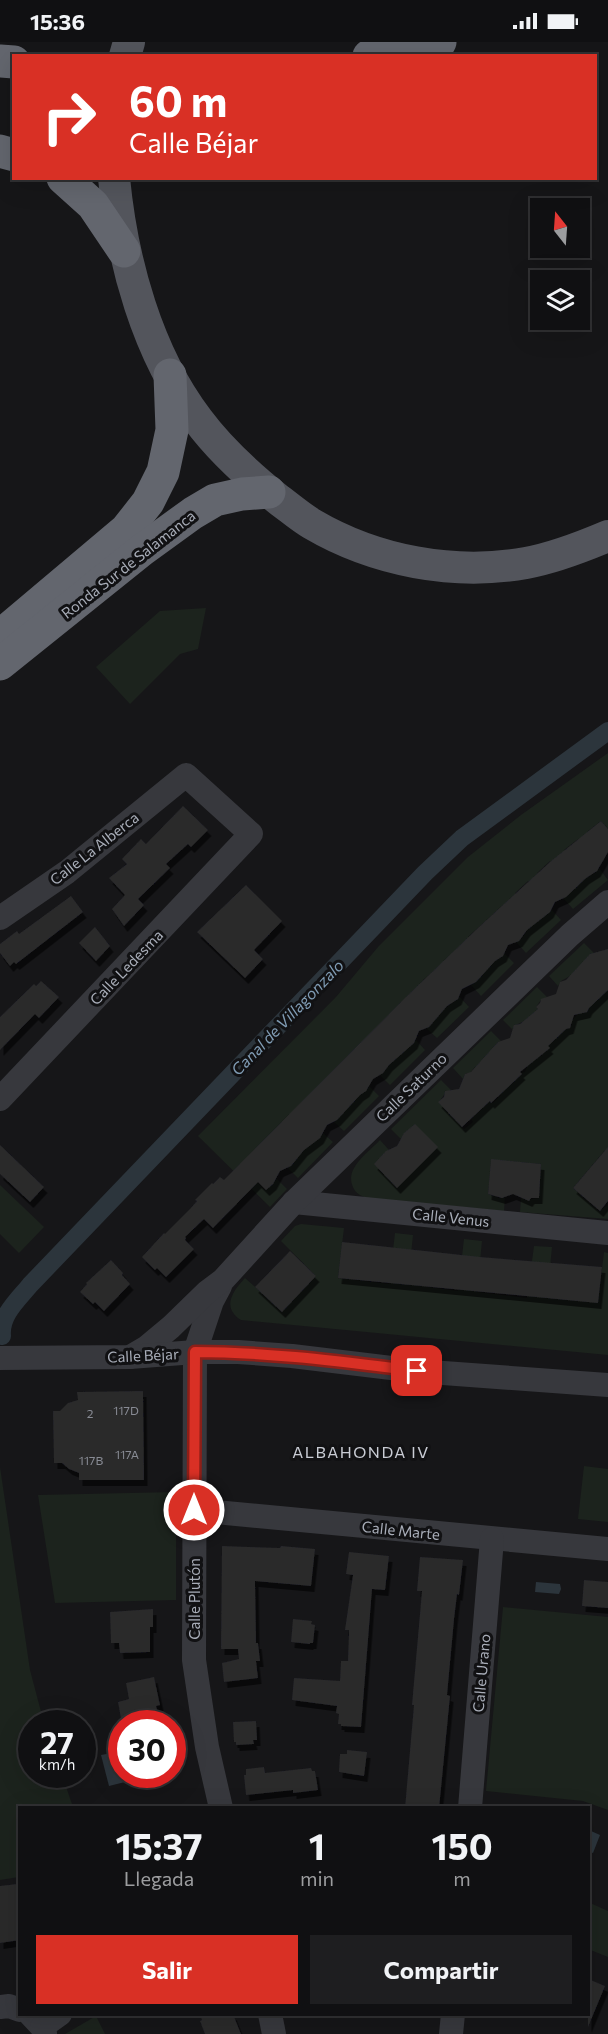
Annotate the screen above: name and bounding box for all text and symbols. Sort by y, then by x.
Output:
text: 15:36 [30,8,85,35]
text: 60 m [129,74,228,126]
icon: right [30,78,108,156]
text: Calle Béjar [129,126,258,159]
north arrow [530,198,590,258]
map controls [530,198,590,330]
button: layers [530,270,590,330]
street label: Ronda Sur de Salamanca [57,506,199,622]
street label: Calle La Alberca [46,808,142,888]
street label: Calle Ledesma [86,926,166,1008]
water label: Canal de Villagonzalo [227,955,347,1079]
street label: Calle Saturno [372,1049,450,1125]
street label: Calle Venus [412,1204,491,1230]
street label: Calle Béjar [107,1344,179,1366]
pin [391,1345,442,1396]
icon: arrive [400,1354,433,1387]
house number: 117D [113,1403,139,1417]
house number: 2 [87,1406,94,1420]
district label: ALBAHONDA IV [292,1442,430,1461]
house number: 117A [115,1447,139,1461]
house number: 117B [79,1453,103,1467]
position arrow [162,1478,226,1542]
street label: Calle Marte [361,1517,441,1543]
street label: Calle Plutón [185,1558,203,1640]
street label: Calle Urano [469,1633,493,1713]
speed limit sign: 30 [108,1710,186,1788]
text: 27 [40,1723,74,1760]
text: km/h [39,1755,75,1773]
text: 15:37 [115,1823,203,1867]
text: 1 [309,1823,325,1867]
text: 150 [431,1823,493,1867]
text: Llegada [124,1866,194,1890]
text: min [300,1866,334,1890]
text: m [453,1866,471,1890]
button: Salir [36,1935,298,2004]
button: Compartir [310,1935,572,2004]

